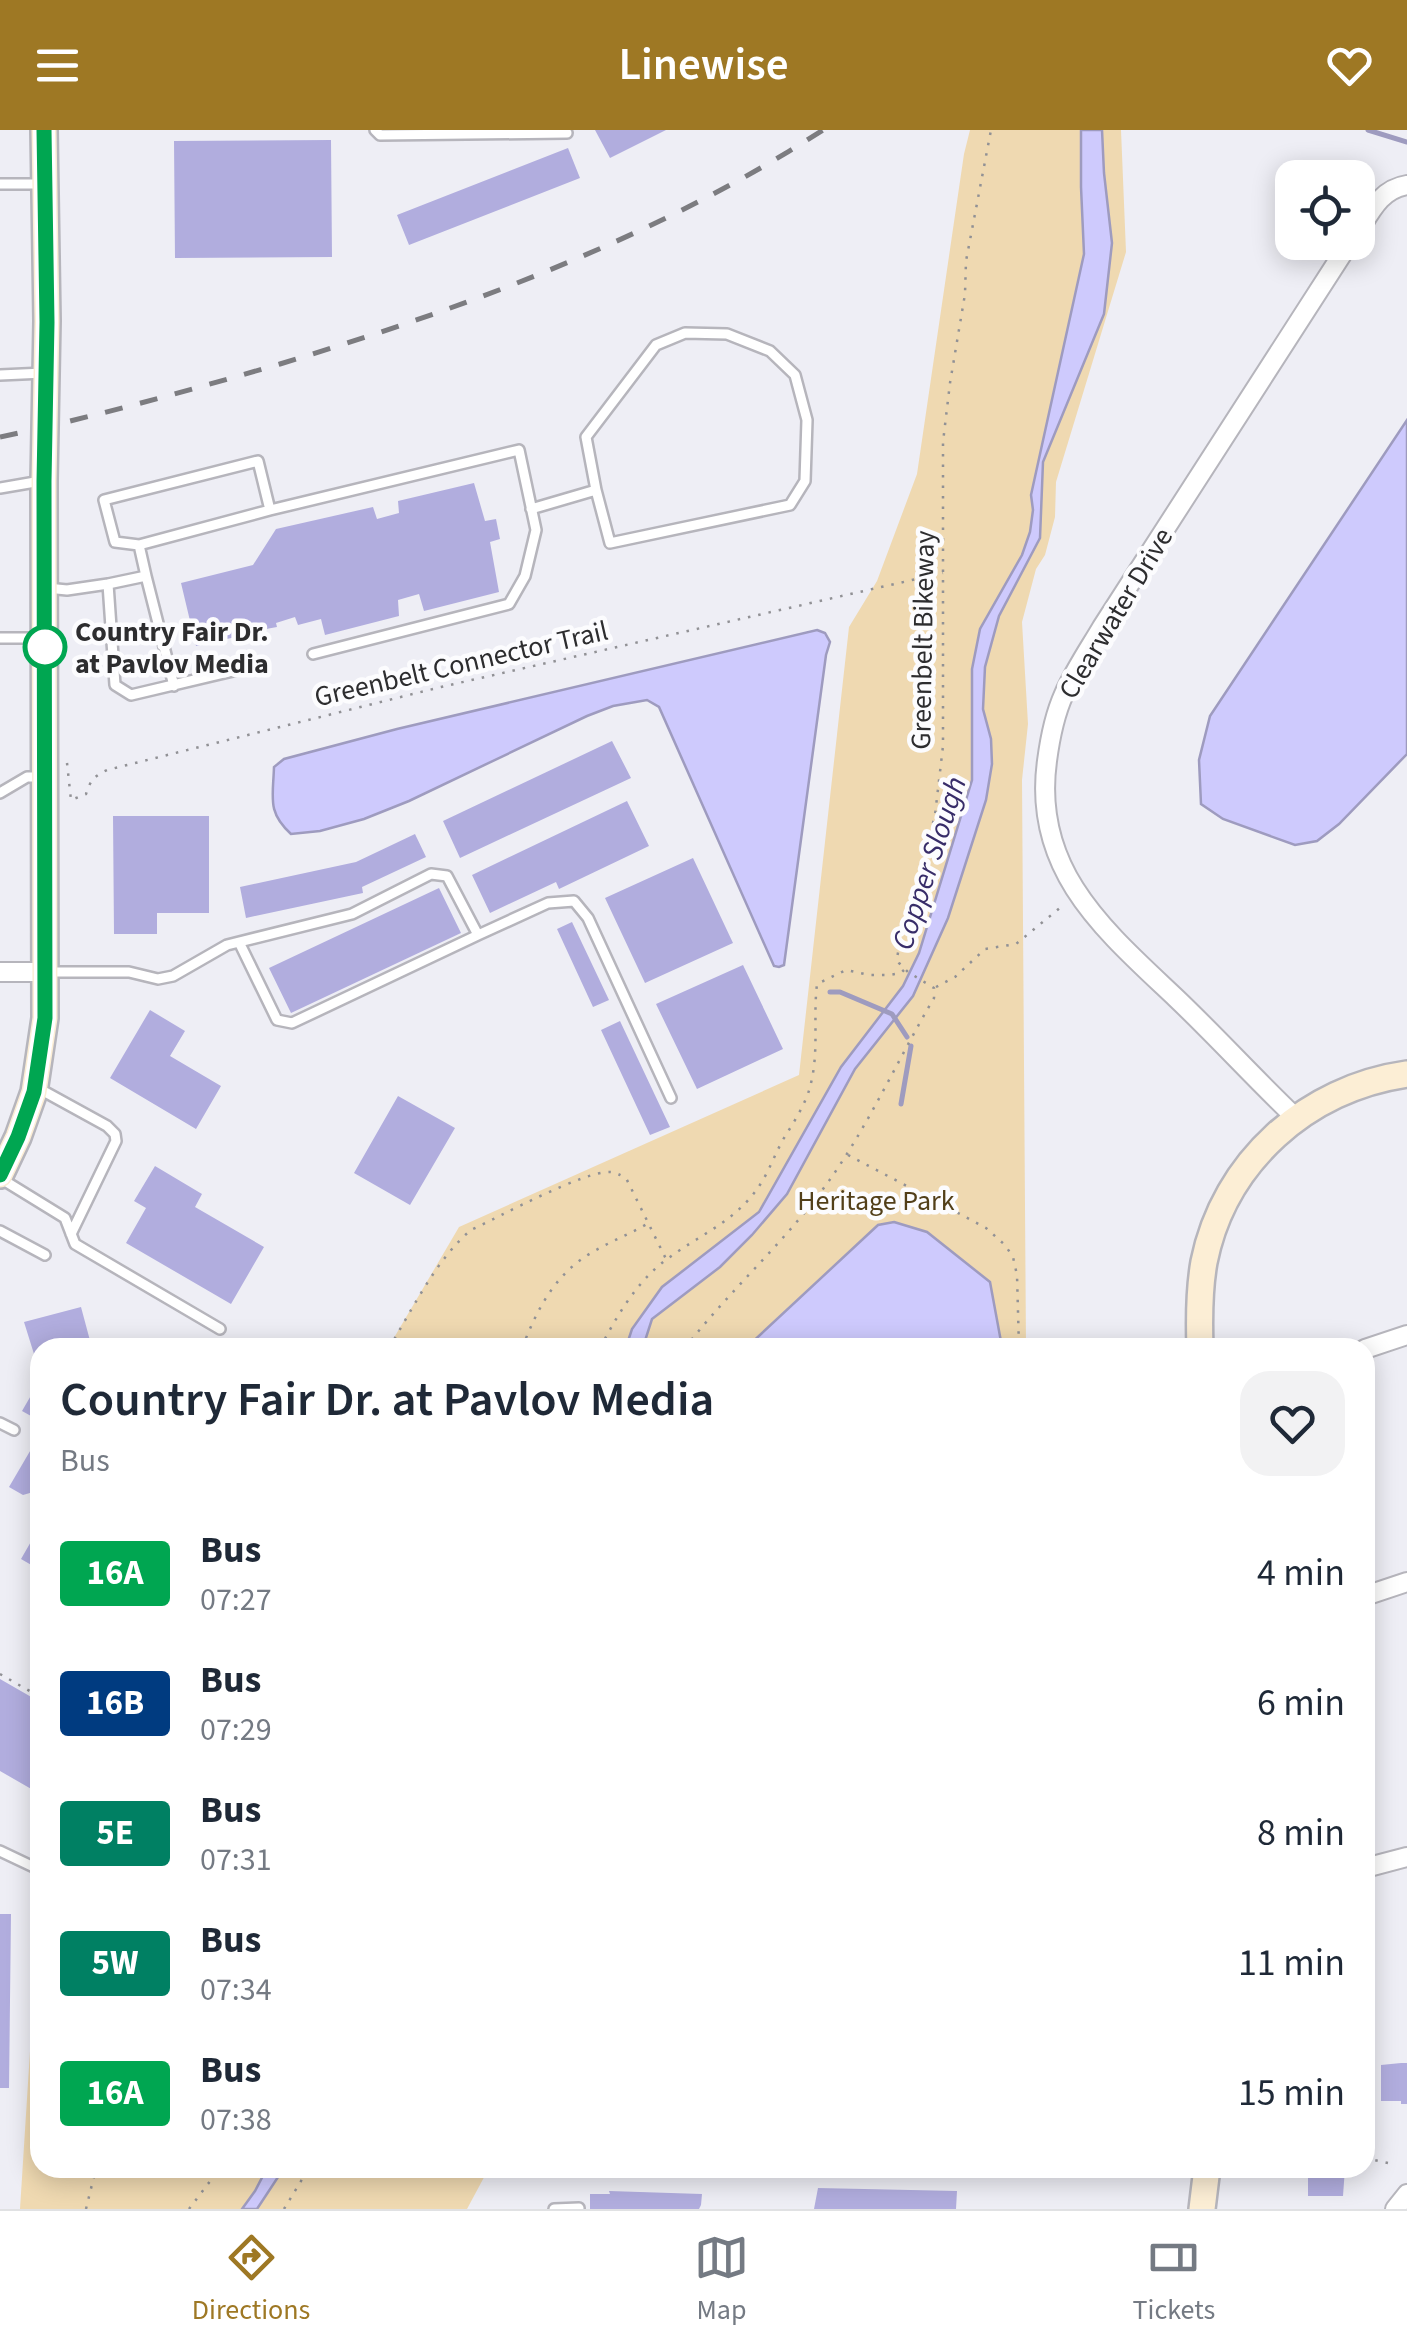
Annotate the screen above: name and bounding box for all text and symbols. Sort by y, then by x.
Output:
text: Linewise [618,33,789,97]
icon: menu [30,38,85,93]
icon: heart [1322,38,1377,93]
map controls [1275,160,1375,260]
button: locate [1275,160,1375,260]
street label: Clearwater Drive [1049,520,1183,707]
street label: Greenbelt Bikeway [901,530,945,750]
street label: Greenbelt Connector Trail [311,611,612,717]
place label: Country Fair Dr. at Pavlov Media [75,612,269,684]
marker: Country Fair Dr. at Pavlov Media [24,626,66,668]
water label: Copper Slough [881,771,978,955]
park label: Heritage Park [797,1181,955,1221]
text: Country Fair Dr. at Pavlov Media [60,1366,714,1434]
button: heart [1240,1371,1345,1476]
text: Bus [60,1438,110,1484]
text: Bus [200,1523,261,1577]
text: 4 min [1257,1546,1345,1600]
text: 16A [86,1548,144,1598]
text: 07:27 [200,1577,272,1623]
text: Bus [200,1653,261,1707]
text: 6 min [1257,1676,1345,1730]
text: 16B [86,1678,144,1728]
text: 07:29 [200,1707,272,1753]
text: Bus [200,1783,261,1837]
text: 8 min [1257,1806,1345,1860]
text: 5E [96,1808,134,1858]
text: 07:31 [200,1837,272,1883]
text: Bus [200,1913,261,1967]
text: 11 min [1238,1936,1345,1990]
text: 5W [92,1938,138,1988]
text: 07:34 [200,1967,272,2013]
text: Bus [200,2043,261,2097]
text: 15 min [1238,2066,1345,2120]
text: 16A [86,2068,144,2118]
text: 07:38 [200,2097,272,2143]
tab: Directions [192,2230,310,2330]
tab: Map [694,2230,749,2330]
tab: Tickets [1133,2230,1215,2330]

